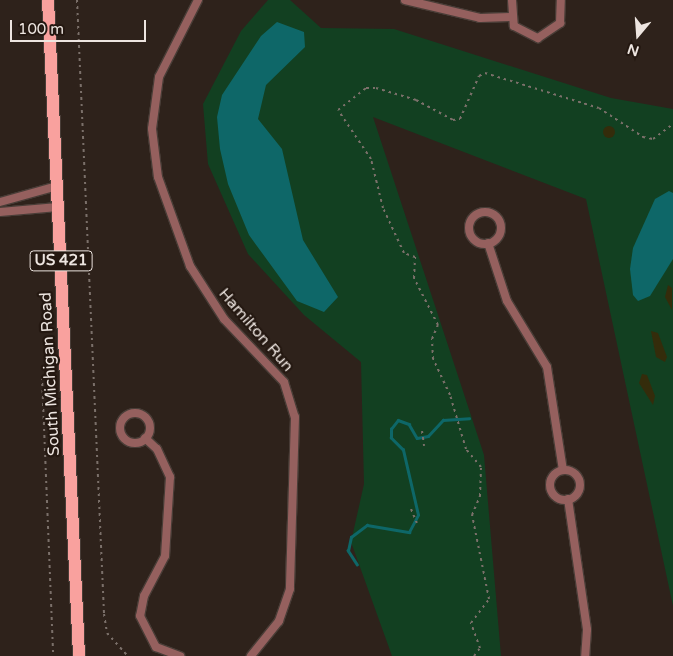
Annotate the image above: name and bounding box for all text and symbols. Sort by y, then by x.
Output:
scale bar [12,10,149,42]
north arrow [613,10,663,60]
text: 100 m [18,20,64,38]
text: N [625,40,641,60]
road number: US 421 [28,248,94,274]
street label: Hamilton Run [215,284,297,376]
street label: South Michigan Road [36,292,64,456]

